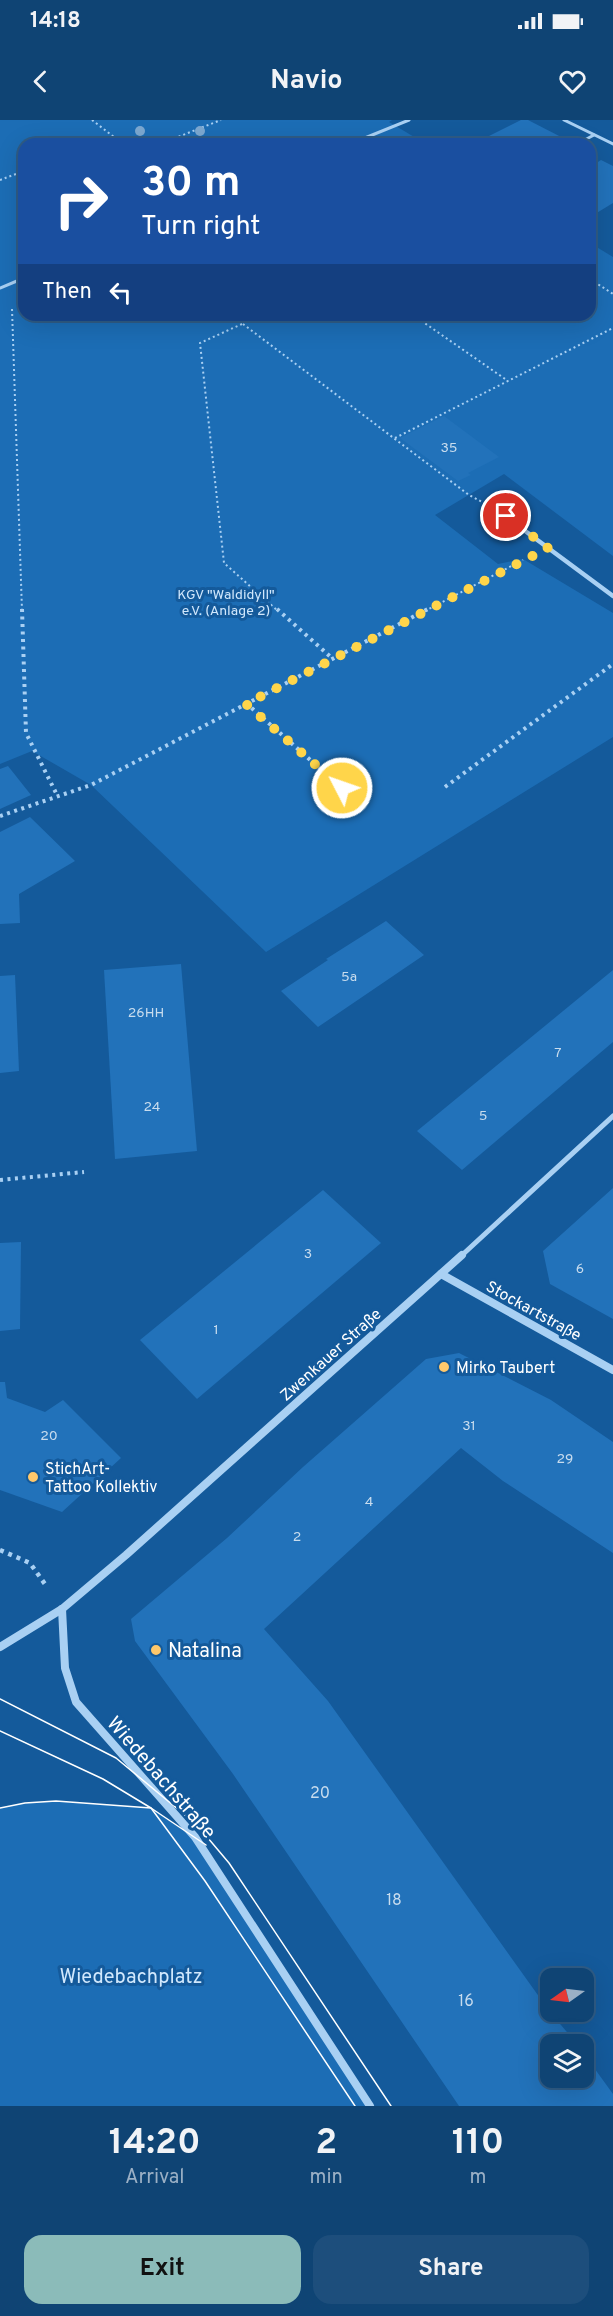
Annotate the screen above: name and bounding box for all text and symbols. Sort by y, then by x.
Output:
text: 14:18 [30,8,81,35]
text: Navio [270,64,343,98]
icon: back [24,65,57,98]
icon: heart [556,65,589,98]
text: 30 m [141,158,240,211]
icon: right [42,162,120,240]
text: Turn right [141,210,260,244]
icon: left [104,276,137,309]
text: Then [42,279,92,306]
house number: 35 [440,440,458,457]
pin [480,490,531,541]
icon: arrive [489,499,522,532]
park label: KGV "Waldidyll" e.V. (Anlage 2) [177,587,275,620]
position arrow [310,756,374,820]
house number: 5a [341,969,357,986]
house number: 26HH [128,1005,164,1022]
house number: 7 [554,1045,562,1062]
house number: 24 [143,1099,161,1116]
house number: 5 [479,1108,487,1125]
house number: 3 [304,1246,312,1263]
house number: 6 [576,1261,584,1278]
street label: Stockartstraße [482,1277,584,1346]
street label: Zwenkauer Straße [277,1305,386,1406]
house number: 1 [213,1322,219,1339]
place label: Mirko Taubert [456,1359,555,1379]
marker: Mirko Taubert [437,1360,451,1374]
house number: 31 [462,1418,476,1435]
house number: 20 [40,1428,58,1445]
house number: 29 [557,1451,573,1468]
place label: StichArt- Tattoo Kollektiv [45,1460,157,1498]
marker: StichArt- Tattoo Kollektiv [26,1470,40,1484]
house number: 4 [365,1494,373,1511]
house number: 2 [293,1529,301,1546]
place label: Natalina [168,1639,242,1665]
marker: Natalina [149,1643,163,1657]
street label: Wiedebachstraße [100,1712,221,1845]
house number: 20 [310,1784,330,1804]
house number: 18 [386,1891,402,1911]
park label: Wiedebachplatz [59,1965,203,1991]
north arrow [540,1968,594,2022]
map controls [540,1968,594,2088]
house number: 16 [458,1992,474,2012]
button: layers [540,2034,594,2088]
text: 14:20 [109,2121,201,2167]
text: 2 [315,2121,337,2167]
text: 110 [452,2121,504,2167]
text: Arrival [125,2165,185,2191]
text: min [310,2165,343,2191]
text: m [469,2165,486,2191]
button: Exit [24,2235,301,2304]
button: Share [313,2235,589,2304]

